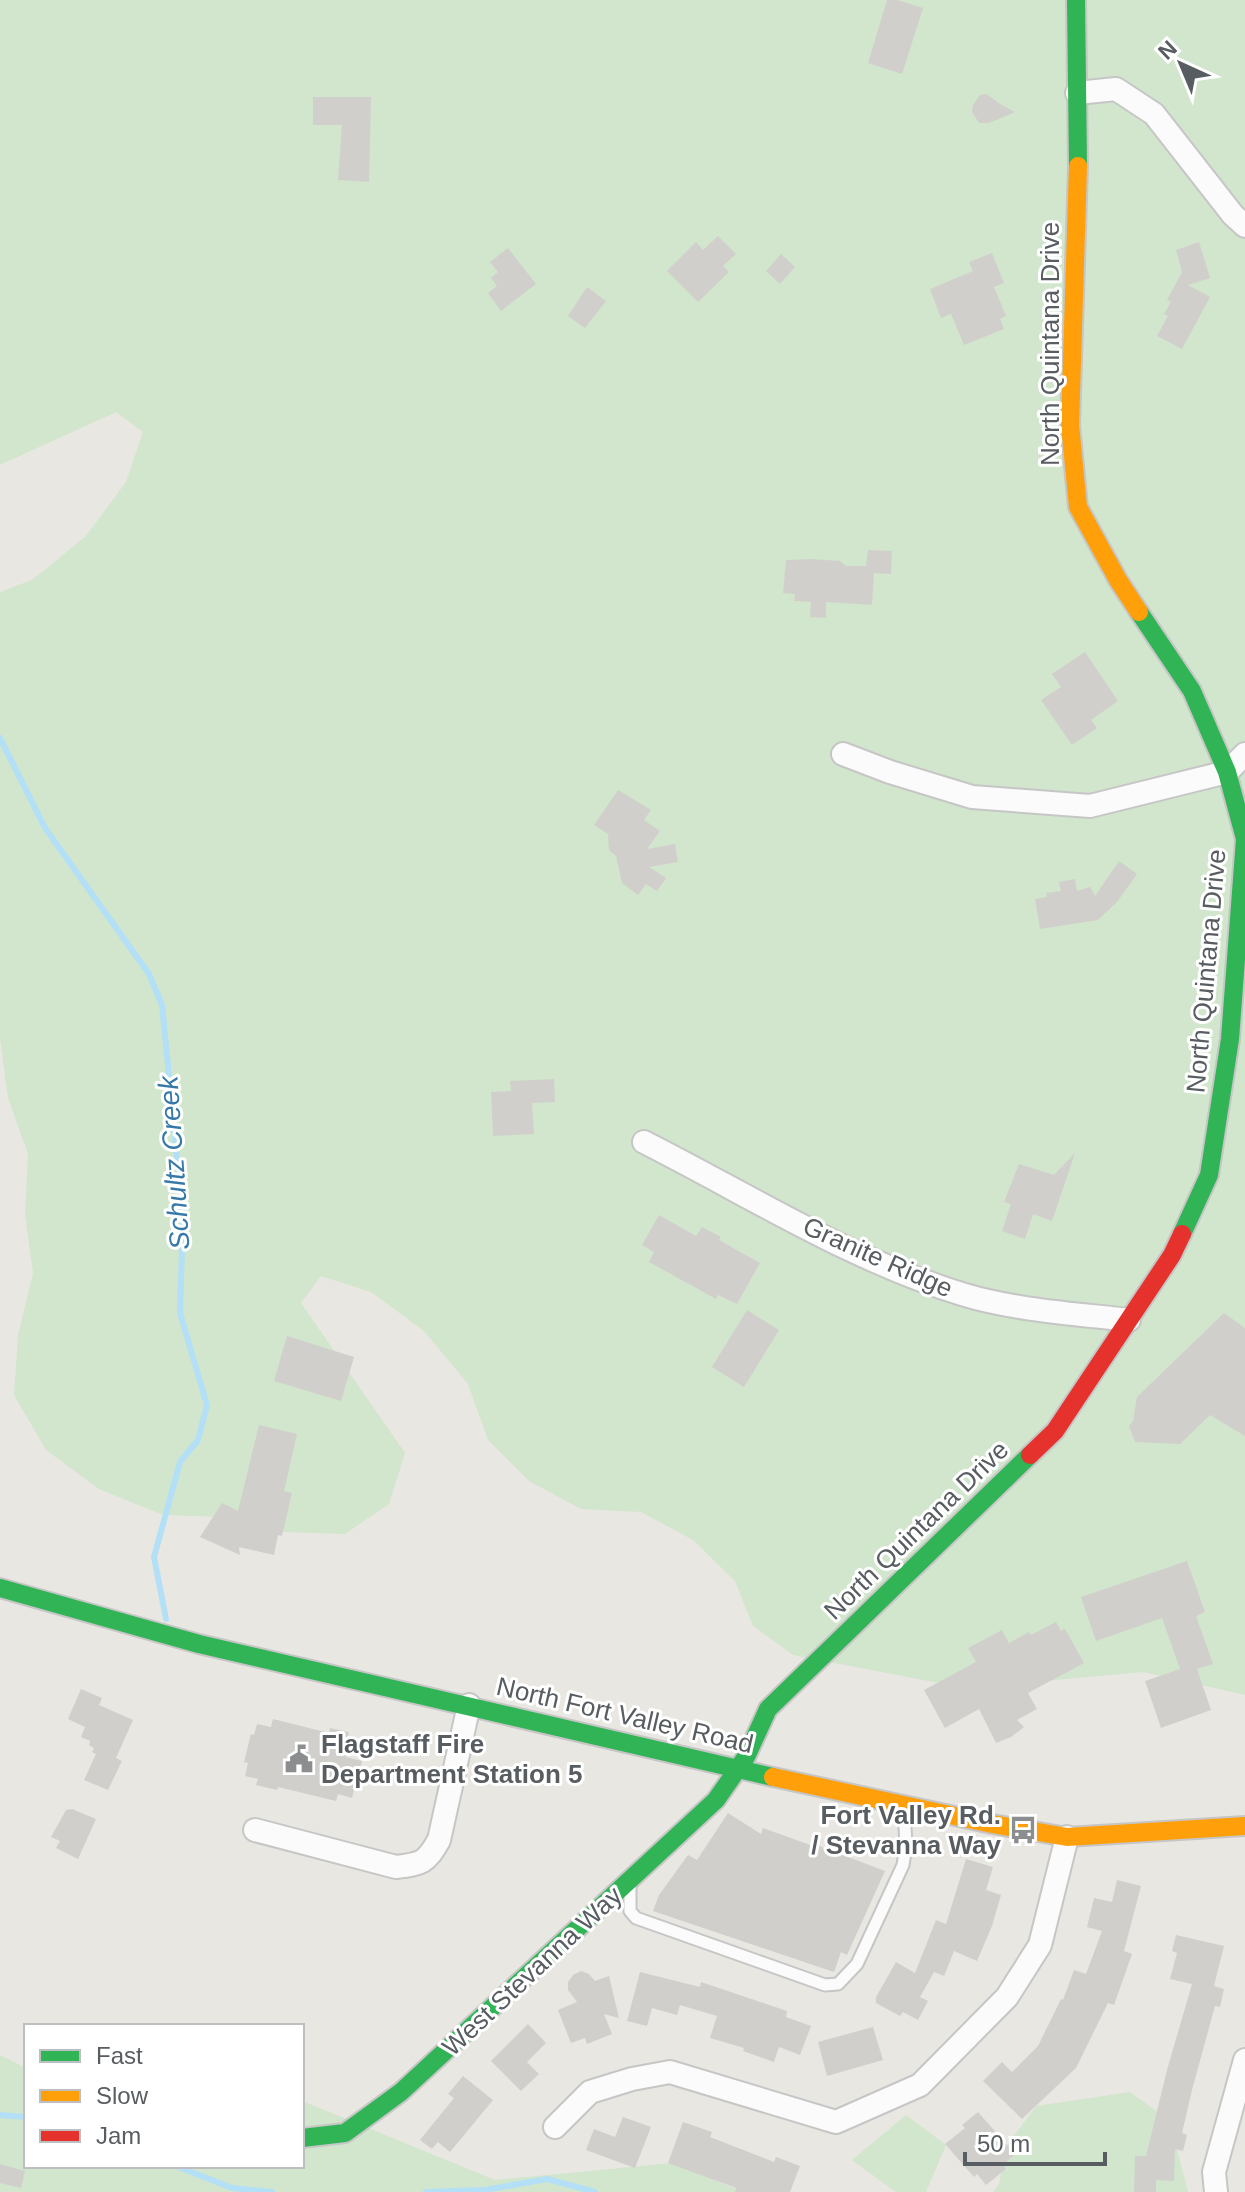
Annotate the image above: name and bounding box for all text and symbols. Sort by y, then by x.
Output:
north arrow [1141,24,1221,104]
text: N [1153,35,1182,64]
street label: North Quintana Drive [1035,222,1065,466]
street label: North Quintana Drive [1180,848,1232,1094]
water label: Schultz Creek [152,1073,196,1251]
street label: Granite Ridge [799,1211,957,1303]
street label: North Quintana Drive [818,1434,1014,1626]
street label: North Fort Valley Road [494,1671,756,1759]
place label: Flagstaff Fire Department Station 5 [321,1729,583,1789]
public building icon: Flagstaff Fire Department Station 5 [284,1744,314,1774]
place label: Fort Valley Rd. / Stevanna Way [811,1800,1002,1860]
bus stop icon: Fort Valley Rd. / Stevanna Way [1008,1815,1038,1845]
street label: West Stevanna Way [436,1880,628,2062]
legend [24,2024,304,2168]
text: Fast [96,2042,143,2069]
text: Slow [96,2082,149,2109]
scale bar [965,2116,1105,2166]
text: Jam [96,2122,141,2149]
text: 50 m [977,2130,1030,2157]

